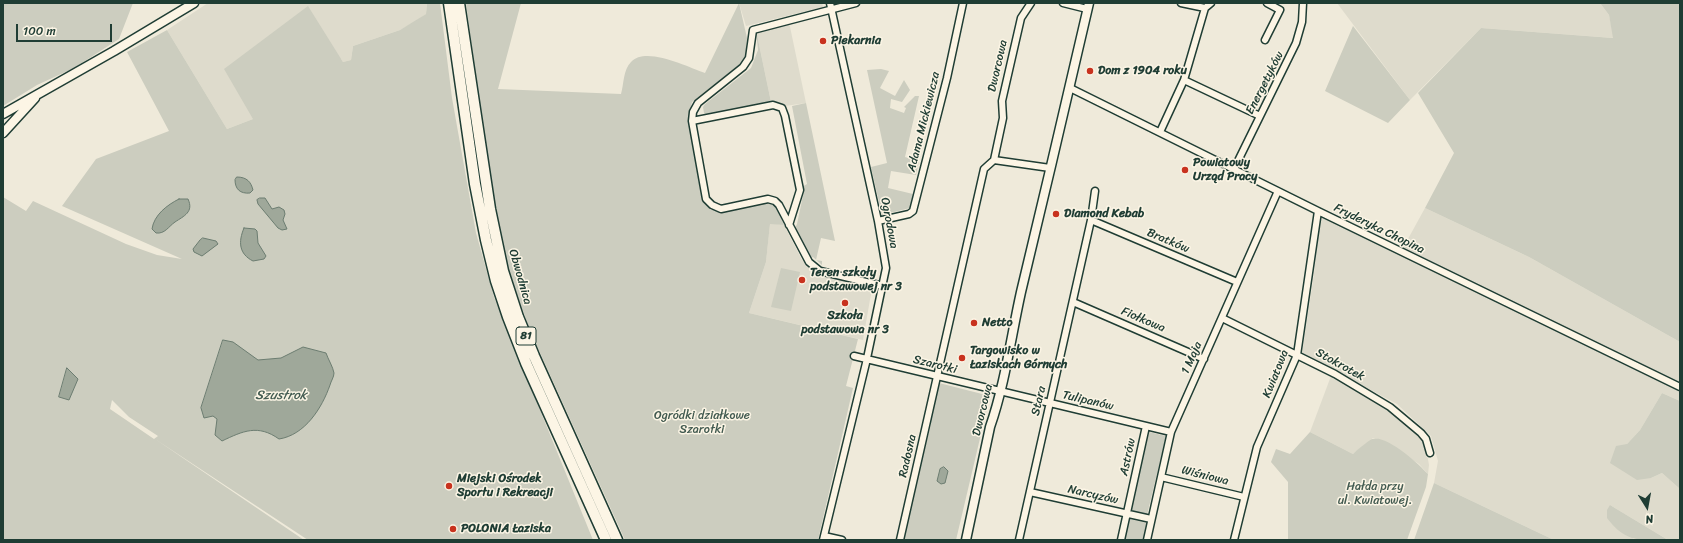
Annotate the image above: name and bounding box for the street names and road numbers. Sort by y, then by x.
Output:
street label: Dworcowa [985,39,1011,93]
street label: Energetyków [1243,49,1287,117]
street label: Adama Mickiewicza [905,71,943,173]
street label: Ogrodowa [877,196,901,250]
street label: Fryderyka Chopina [1331,201,1427,257]
street label: Bratków [1145,226,1191,256]
street label: Obwodnica [505,248,535,306]
street label: Fiołkowa [1119,304,1167,336]
road number: 81 [516,327,536,345]
street label: 1 Maja [1179,340,1205,376]
street label: Stokrotek [1313,346,1367,384]
street label: Kwiatowa [1260,348,1292,400]
street label: Szarotki [912,353,958,377]
street label: Dworcowa [970,383,996,437]
street label: Stara [1029,385,1049,417]
street label: Tulipanów [1061,388,1115,414]
street label: Radosna [896,433,920,479]
street label: Astrów [1117,437,1139,477]
street label: Wiśniowa [1180,463,1230,489]
street label: Narcyzów [1066,482,1120,508]

